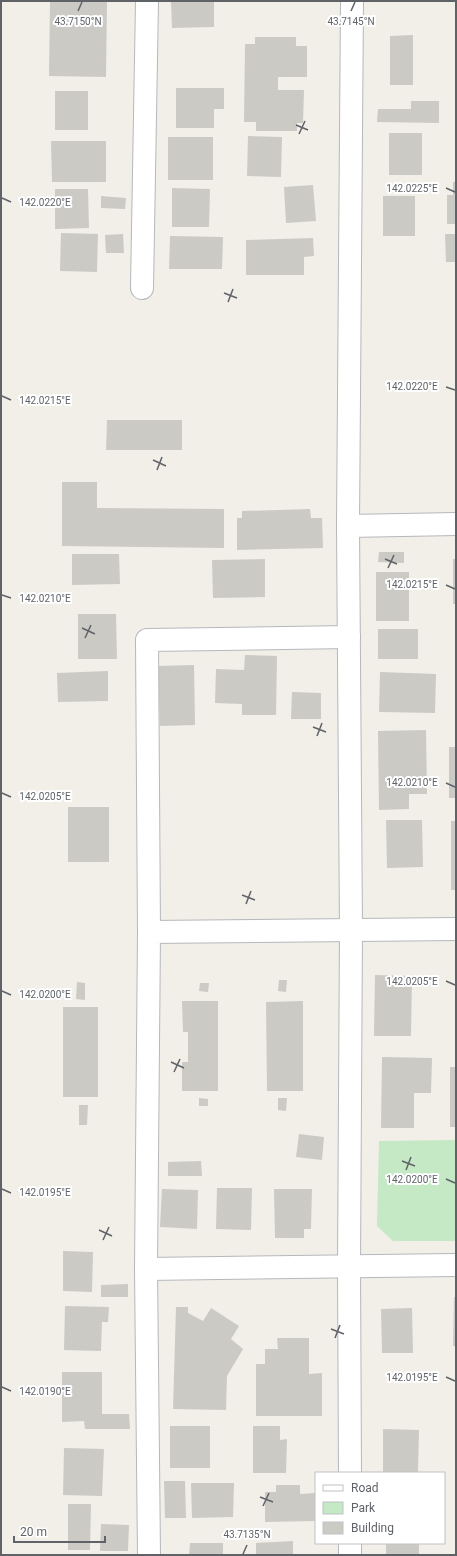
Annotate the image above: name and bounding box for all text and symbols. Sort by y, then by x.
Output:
text: 43.7150°N [54,16,102,27]
text: 43.7145°N [327,16,375,27]
text: 142.0225°E [386,183,438,194]
text: 142.0220°E [19,197,71,208]
text: 142.0220°E [386,381,438,392]
text: 142.0215°E [19,395,71,406]
text: 142.0215°E [386,579,438,590]
text: 142.0210°E [19,593,71,604]
text: 142.0210°E [386,777,438,788]
text: 142.0205°E [19,791,71,802]
text: 142.0205°E [386,976,438,987]
text: 142.0200°E [19,989,71,1000]
text: 142.0200°E [386,1174,438,1185]
text: 142.0195°E [19,1187,71,1198]
text: 142.0195°E [386,1372,438,1383]
text: 142.0190°E [19,1386,71,1397]
legend [315,1472,445,1544]
text: Road [351,1481,379,1495]
text: Park [351,1501,376,1515]
scale bar [14,1518,105,1544]
text: Building [351,1521,394,1535]
text: 20 m [20,1525,47,1539]
text: 43.7135°N [223,1529,271,1540]

